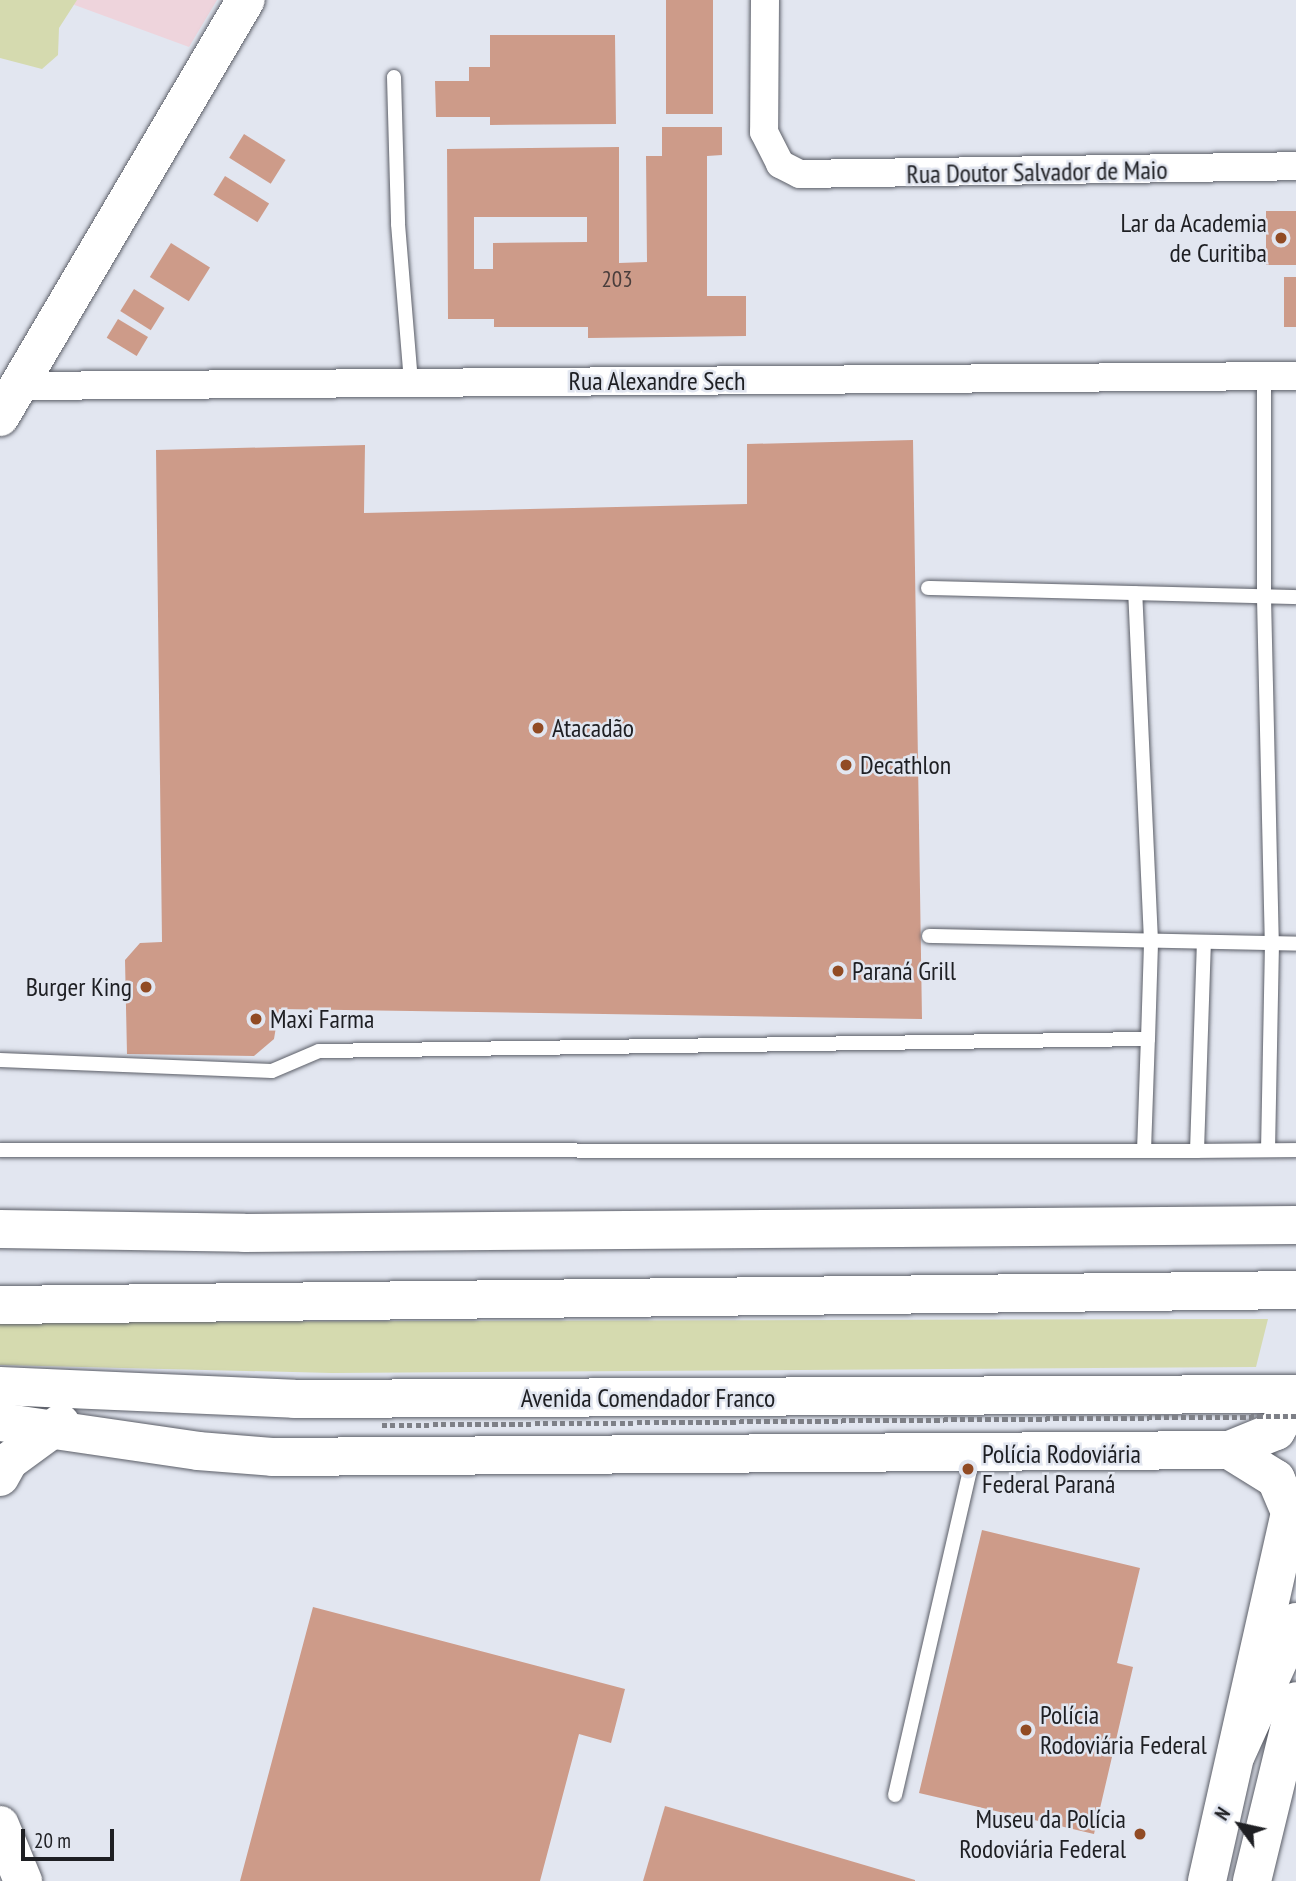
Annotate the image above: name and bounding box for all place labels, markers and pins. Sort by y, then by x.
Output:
place label: Lar da Academia de Curitiba [1120,207,1267,268]
marker: Lar da Academia de Curitiba [1273,230,1289,246]
place label: Atacadão [552,712,634,744]
marker: Atacadão [530,720,546,736]
place label: Decathlon [860,749,951,781]
marker: Decathlon [838,757,854,773]
place label: Paraná Grill [852,955,956,987]
marker: Paraná Grill [830,963,846,979]
place label: Burger King [26,971,132,1003]
marker: Burger King [138,979,154,995]
place label: Maxi Farma [270,1003,374,1035]
marker: Maxi Farma [248,1011,264,1027]
place label: Polícia Rodoviária Federal Paraná [982,1438,1141,1500]
marker: Polícia Rodoviária Federal Paraná [960,1461,976,1477]
place label: Polícia Rodoviária Federal [1040,1699,1207,1760]
marker: Polícia Rodoviária Federal [1018,1722,1034,1738]
place label: Museu da Polícia Rodoviária Federal [959,1803,1126,1864]
marker: Museu da Polícia Rodoviária Federal [1132,1826,1148,1842]

